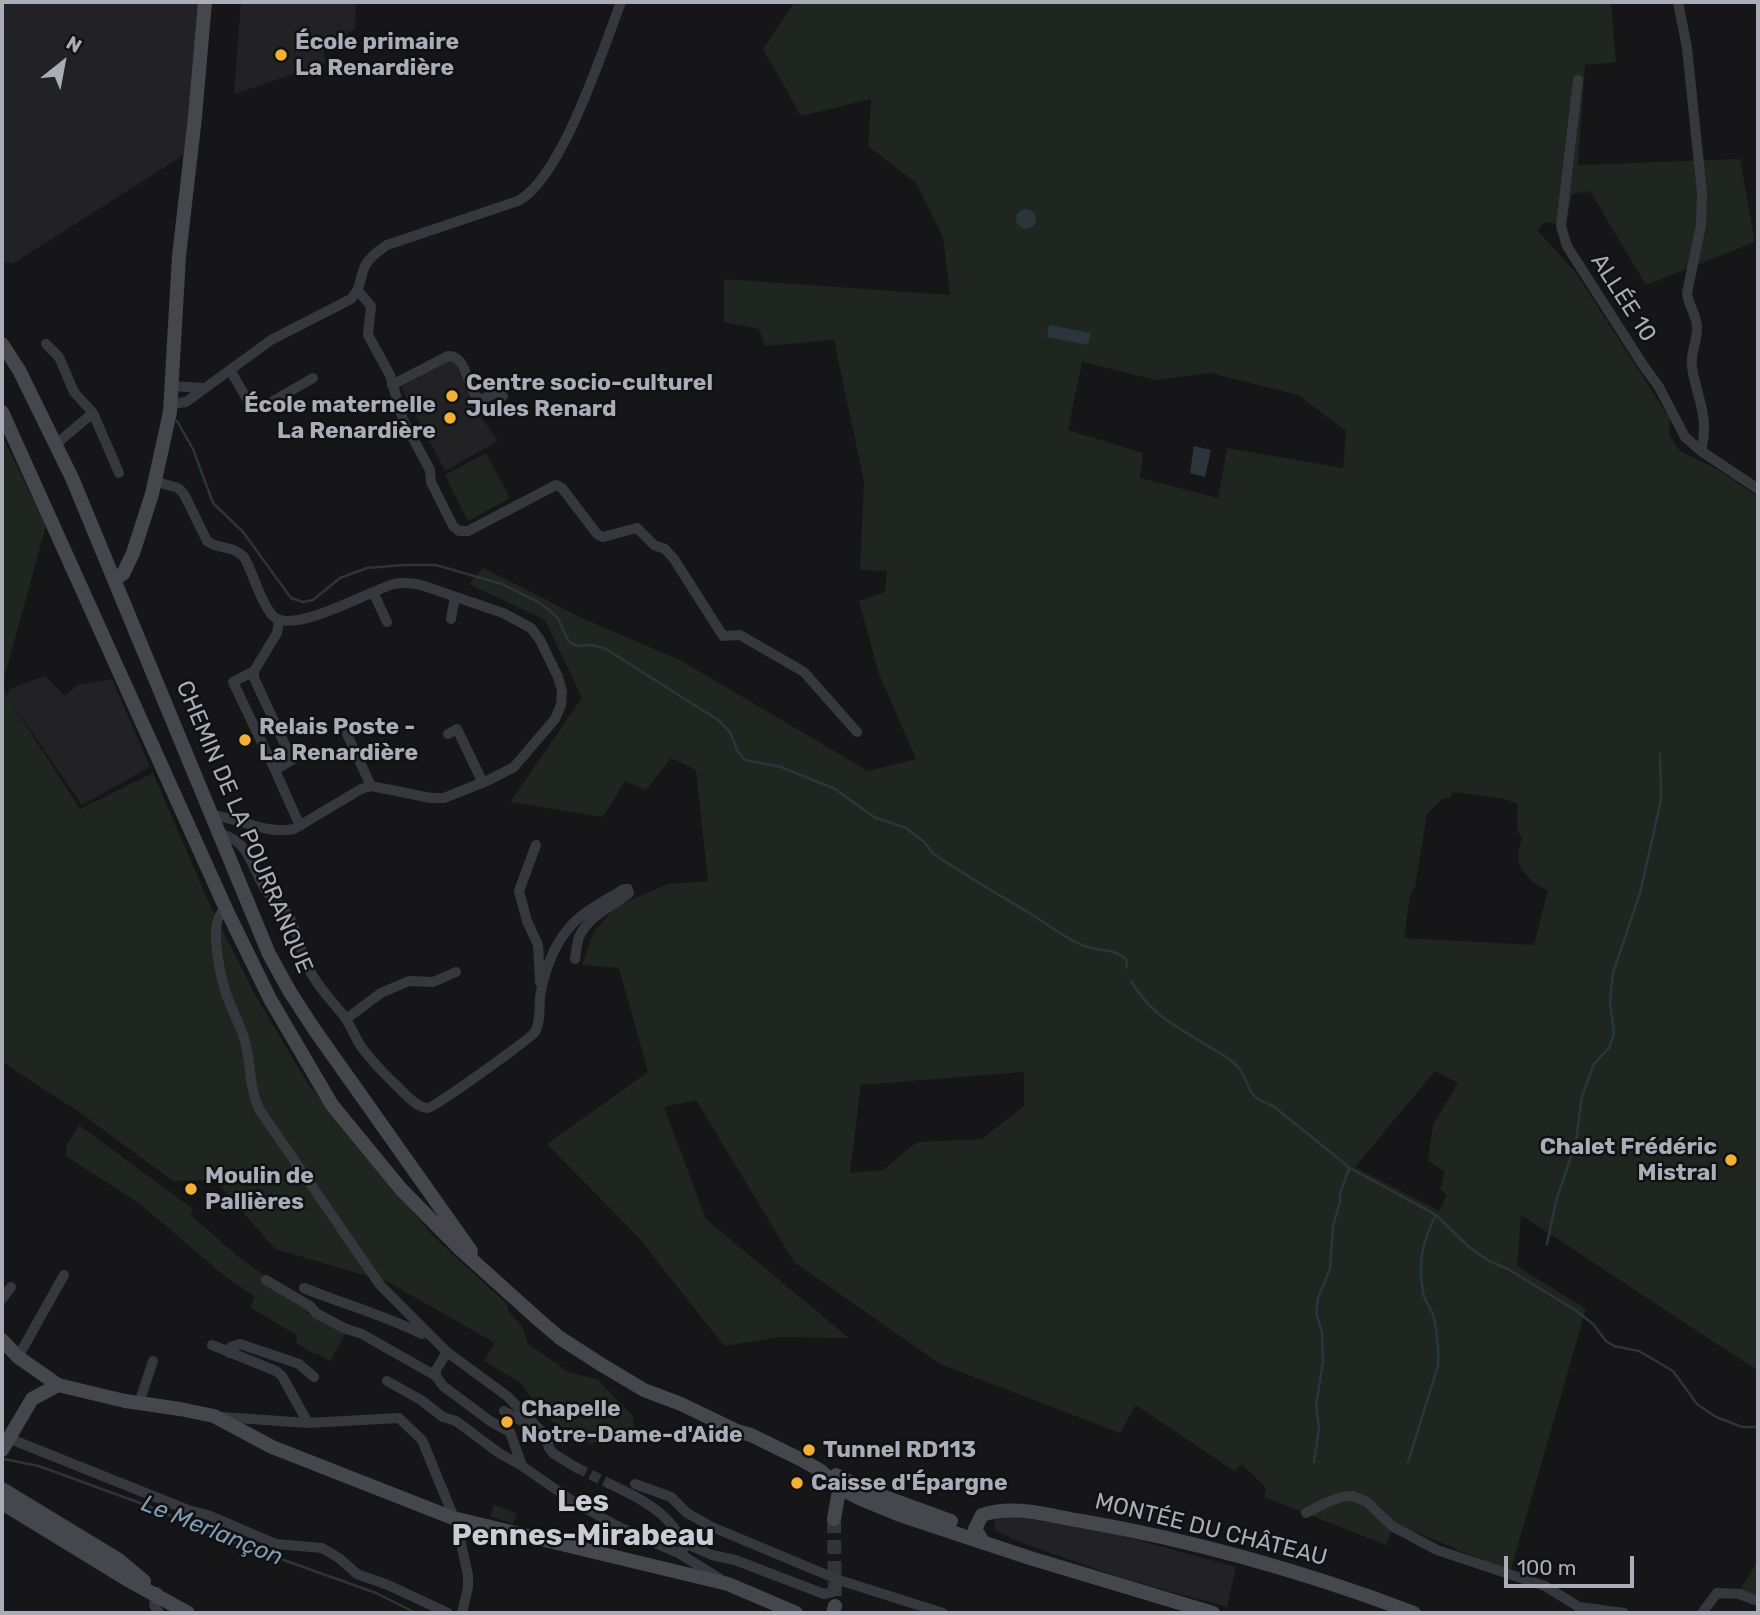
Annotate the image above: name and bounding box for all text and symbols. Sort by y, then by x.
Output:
north arrow [28,28,98,98]
place label: École primaire La Renardière [295,28,459,82]
text: N [62,31,86,58]
marker: École primaire La Renardière [273,47,289,63]
street label: ALLÉE 10 [1584,249,1662,347]
place label: Centre socio-culturel Jules Renard [466,369,713,423]
marker: Centre socio-culturel Jules Renard [444,388,460,404]
place label: École maternelle La Renardière [244,391,436,445]
marker: École maternelle La Renardière [442,410,458,426]
street label: CHEMIN DE LA POURRANQUE [170,677,318,977]
place label: Relais Poste - La Renardière [259,713,418,767]
marker: Relais Poste - La Renardière [237,732,253,748]
place label: Chalet Frédéric Mistral [1540,1133,1717,1187]
marker: Chalet Frédéric Mistral [1723,1152,1739,1168]
place label: Moulin de Pallières [205,1162,314,1216]
marker: Moulin de Pallières [183,1181,199,1197]
place label: Chapelle Notre-Dame-d'Aide [521,1395,743,1449]
marker: Chapelle Notre-Dame-d'Aide [499,1414,515,1430]
place label: Tunnel RD113 [823,1436,976,1464]
marker: Tunnel RD113 [801,1442,817,1458]
place label: Caisse d'Épargne [811,1469,1008,1497]
marker: Caisse d'Épargne [789,1475,805,1491]
district label: Les Pennes-Mirabeau [451,1484,715,1554]
street label: MONTÉE DU CHÂTEAU [1092,1488,1330,1572]
water label: Le Merlançon [137,1490,287,1572]
scale bar [1508,1542,1638,1586]
text: 100 m [1517,1555,1576,1580]

